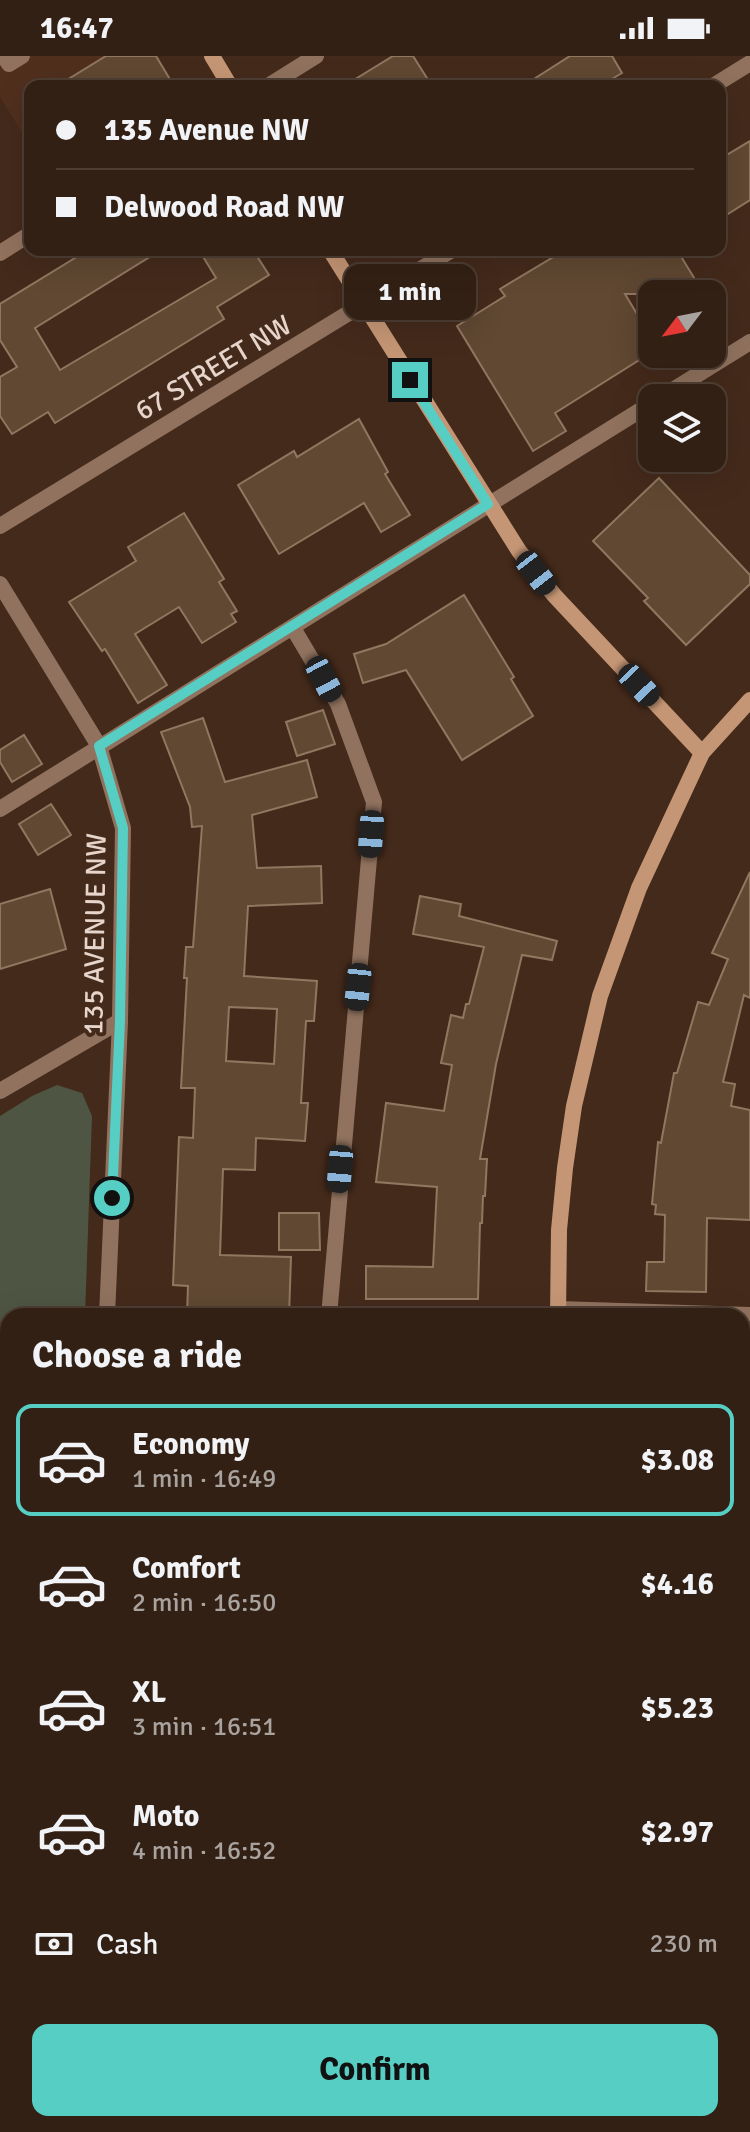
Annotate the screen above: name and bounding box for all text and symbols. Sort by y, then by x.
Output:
text: 16:47 [40,10,114,47]
text: 135 Avenue NW [104,112,309,149]
text: Delwood Road NW [104,189,344,226]
callout: 1 min [344,264,476,320]
text: 1 min [379,276,441,308]
north arrow [638,280,726,368]
map controls [638,280,726,472]
street label: 67 STREET NW [129,308,298,428]
route end [392,362,428,398]
button: layers [638,384,726,472]
car [512,547,560,599]
car [302,652,346,706]
car [614,659,664,711]
car [357,809,385,859]
street label: 135 AVENUE NW [76,833,114,1035]
car [344,962,372,1012]
car [326,1144,354,1194]
route start [94,1180,130,1216]
text: Choose a ride [32,1333,242,1378]
icon: car [36,1424,108,1496]
text: Economy [132,1426,249,1463]
text: $3.08 [641,1442,714,1479]
text: 1 min · 16:49 [132,1463,276,1495]
icon: car [36,1548,108,1620]
text: Comfort [132,1550,241,1587]
text: $4.16 [641,1566,714,1603]
text: 2 min · 16:50 [132,1587,276,1619]
icon: car [36,1672,108,1744]
text: XL [132,1674,166,1711]
text: $5.23 [641,1690,714,1727]
text: 3 min · 16:51 [132,1711,276,1743]
icon: car [36,1796,108,1868]
text: Moto [132,1798,199,1835]
text: $2.97 [641,1814,714,1851]
text: 4 min · 16:52 [132,1835,276,1867]
icon: cash [32,1922,76,1966]
text: Cash [96,1926,159,1963]
text: 230 m [649,1928,718,1960]
button: Confirm [32,2024,718,2116]

